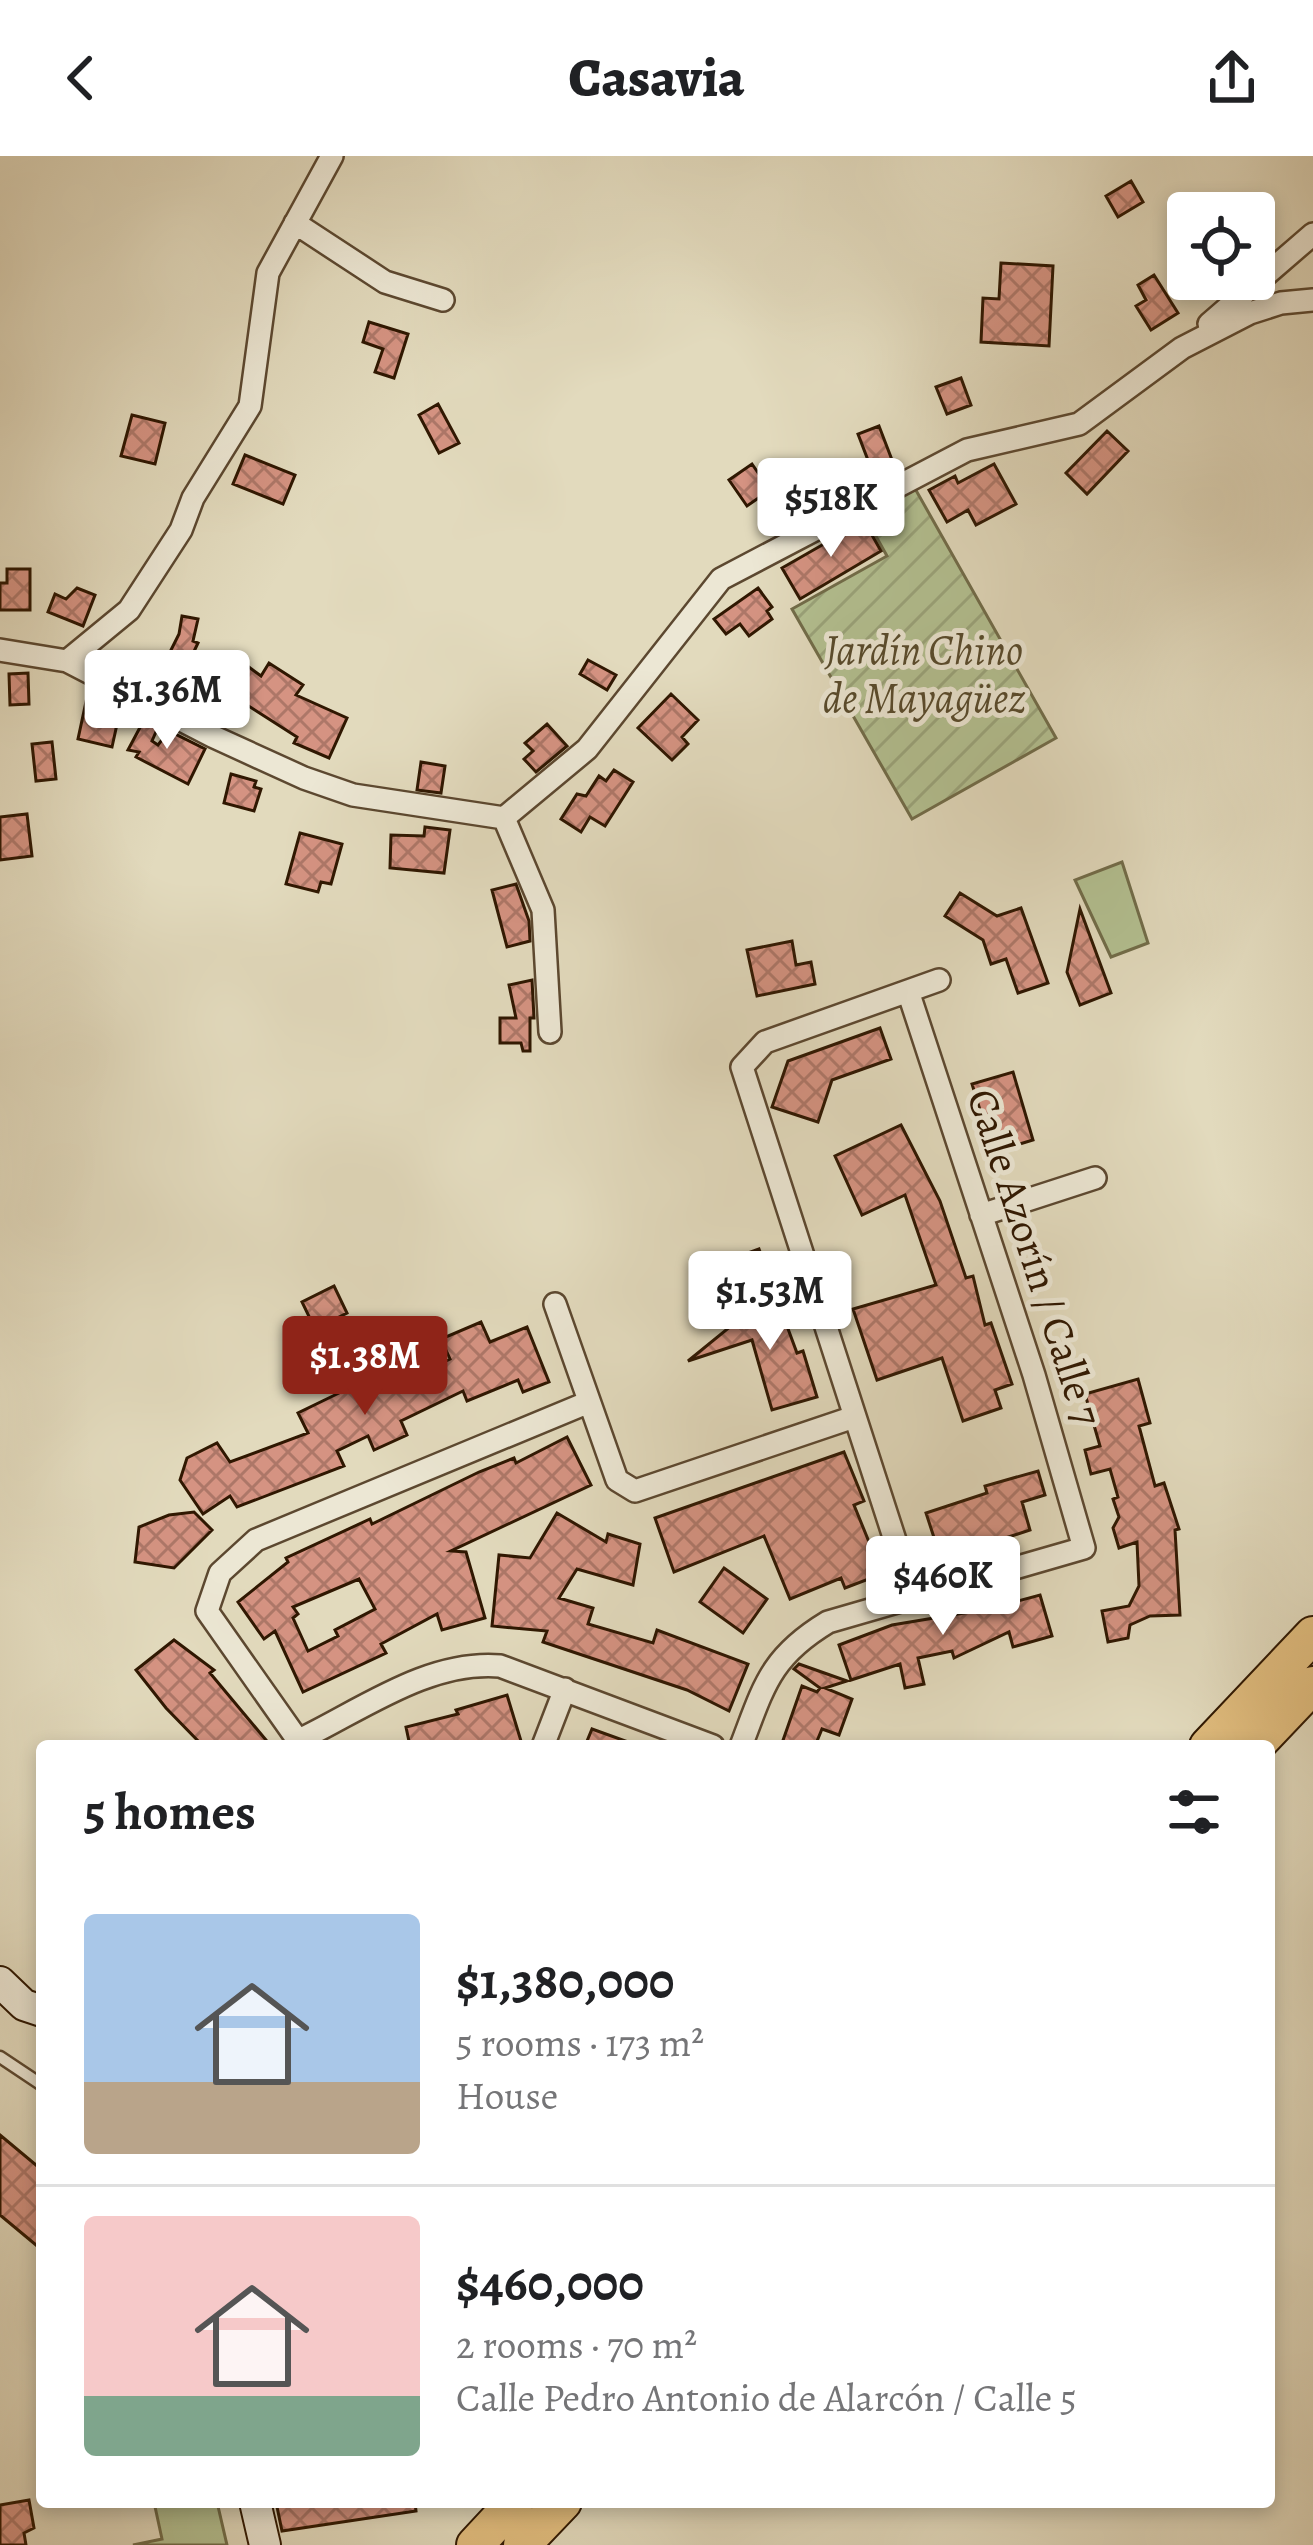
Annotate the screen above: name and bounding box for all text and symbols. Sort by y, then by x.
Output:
text: Casavia [568,41,745,115]
icon: back [48,45,114,111]
icon: share [1199,45,1265,111]
map controls [1167,192,1275,300]
button: locate [1167,192,1275,300]
pin: $518K [747,458,915,560]
text: $518K [784,470,878,523]
park label: Jardín Chino de Mayagüez [823,621,1025,726]
pin: $1.36M [69,650,265,752]
text: $1.36M [112,662,222,715]
street label: Calle Azorín / Calle 7 [954,1081,1116,1433]
pin: $1.53M [672,1251,868,1353]
text: $1.53M [715,1263,825,1316]
pin: $1.38M [267,1316,463,1418]
text: $1.38M [309,1328,421,1381]
pin: $460K [859,1536,1027,1638]
text: $460K [893,1548,993,1601]
text: 5 homes [84,1777,256,1847]
icon: filters [1161,1779,1227,1845]
text: $1,380,000 [456,1946,675,2016]
icon: home [180,1962,324,2106]
text: 5 rooms · 173 m² [456,2016,704,2069]
text: House [456,2069,558,2122]
text: $460,000 [456,2248,644,2318]
icon: home [180,2264,324,2408]
text: 2 rooms · 70 m² [456,2318,697,2371]
text: Calle Pedro Antonio de Alarcón / Calle 5 [456,2371,1077,2424]

